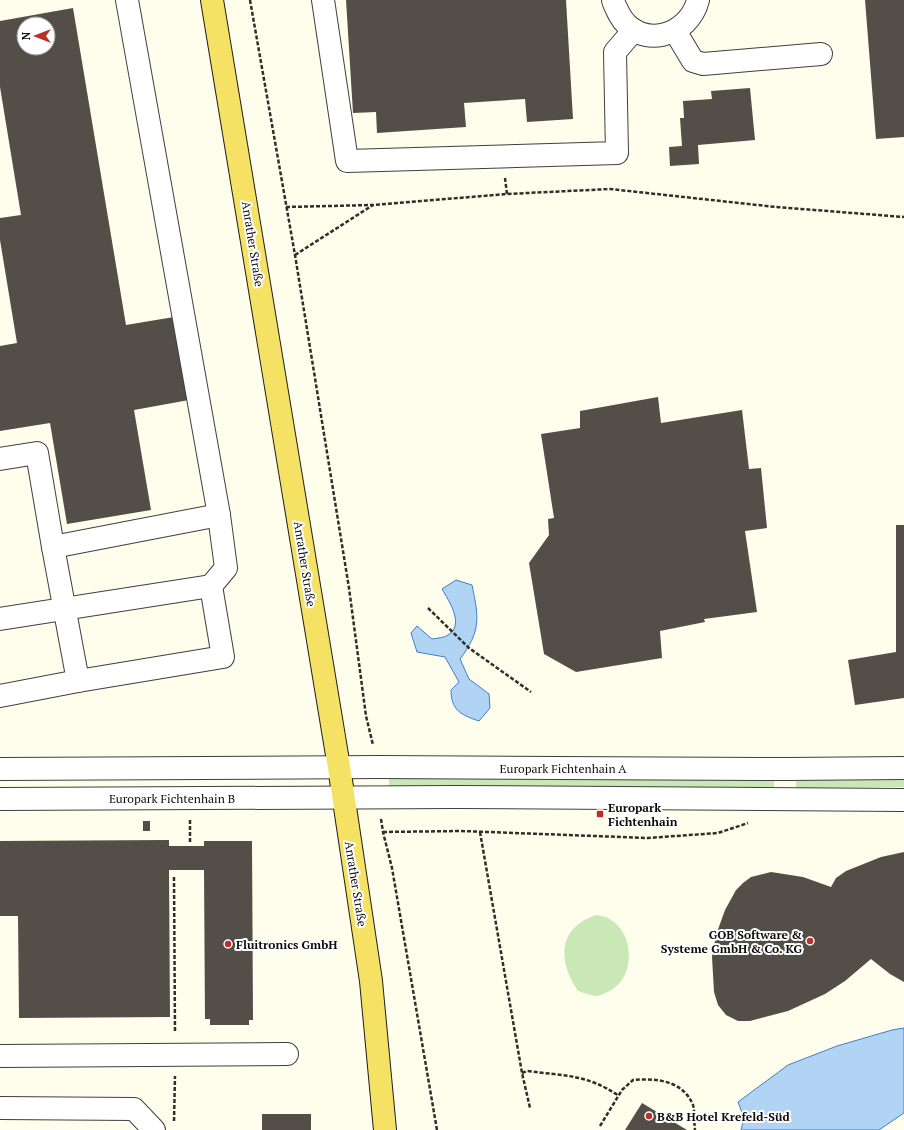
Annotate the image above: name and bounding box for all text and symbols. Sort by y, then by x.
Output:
north arrow [16,16,56,56]
text: N [19,31,33,40]
street label: Anrather Straße [239,200,267,288]
street label: Anrather Straße [291,520,319,608]
street label: Europark Fichtenhain A [500,761,627,776]
street label: Europark Fichtenhain B [109,791,235,806]
place label: Europark Fichtenhain [608,800,678,829]
marker: Europark Fichtenhain [595,809,605,819]
street label: Anrather Straße [342,840,370,928]
place label: GOB Software & Systeme GmbH & Co. KG [661,927,802,956]
marker: GOB Software & Systeme GmbH & Co. KG [805,936,815,946]
place label: Fluitronics GmbH [236,937,338,952]
marker: Fluitronics GmbH [223,939,233,949]
place label: B&B Hotel Krefeld-Süd [657,1109,790,1124]
marker: B&B Hotel Krefeld-Süd [644,1111,654,1121]

